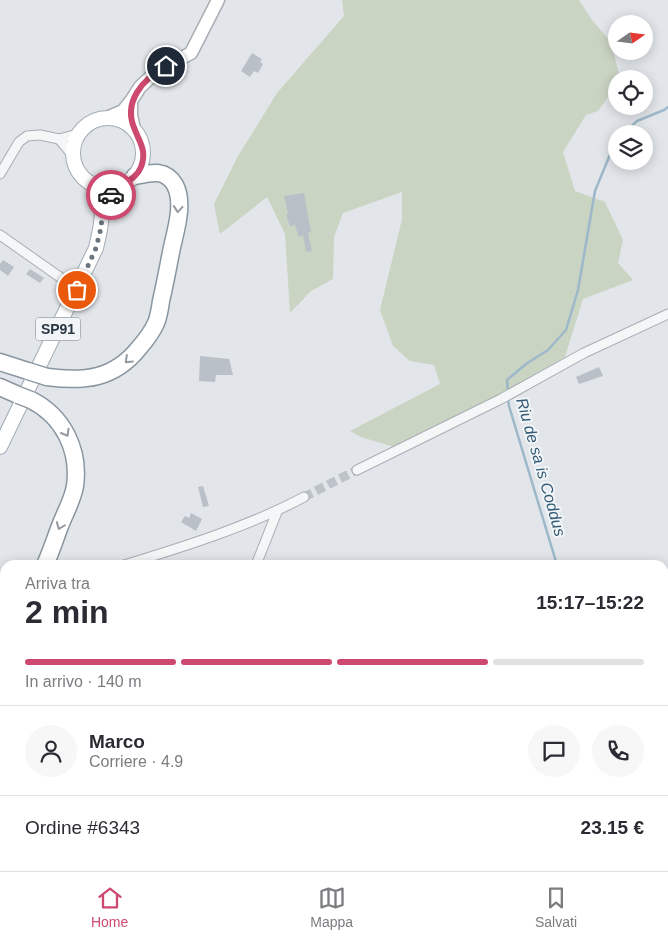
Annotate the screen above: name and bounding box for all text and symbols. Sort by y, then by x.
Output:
north arrow [608,15,652,60]
map controls [608,15,653,170]
pin [145,45,187,87]
icon: home [152,52,180,80]
button: locate [608,70,653,115]
button: layers [608,125,653,170]
courier [86,170,136,220]
icon: car [97,181,125,209]
one-way arrow [173,205,184,213]
pin [56,269,98,311]
icon: bag [63,276,91,304]
road number: SP91 [36,318,80,340]
one-way arrow [124,354,133,363]
water label: Riu de sa is Coddus [513,396,569,538]
one-way arrow [59,427,69,436]
one-way arrow [56,521,66,530]
text: Arriva tra [25,575,90,592]
text: 15:17–15:22 [536,592,644,613]
text: 2 min [25,594,109,630]
text: In arrivo · 140 m [25,673,141,690]
button: person [25,725,77,777]
button: chat [528,725,580,777]
button: phone [592,725,644,777]
text: Marco [89,731,145,752]
text: Corriere · 4.9 [89,753,183,770]
text: Ordine #6343 [25,817,140,838]
text: 23.15 € [581,817,644,838]
tab: Home [91,884,128,930]
tab: Mappa [310,884,353,930]
tab: Salvati [535,884,577,930]

